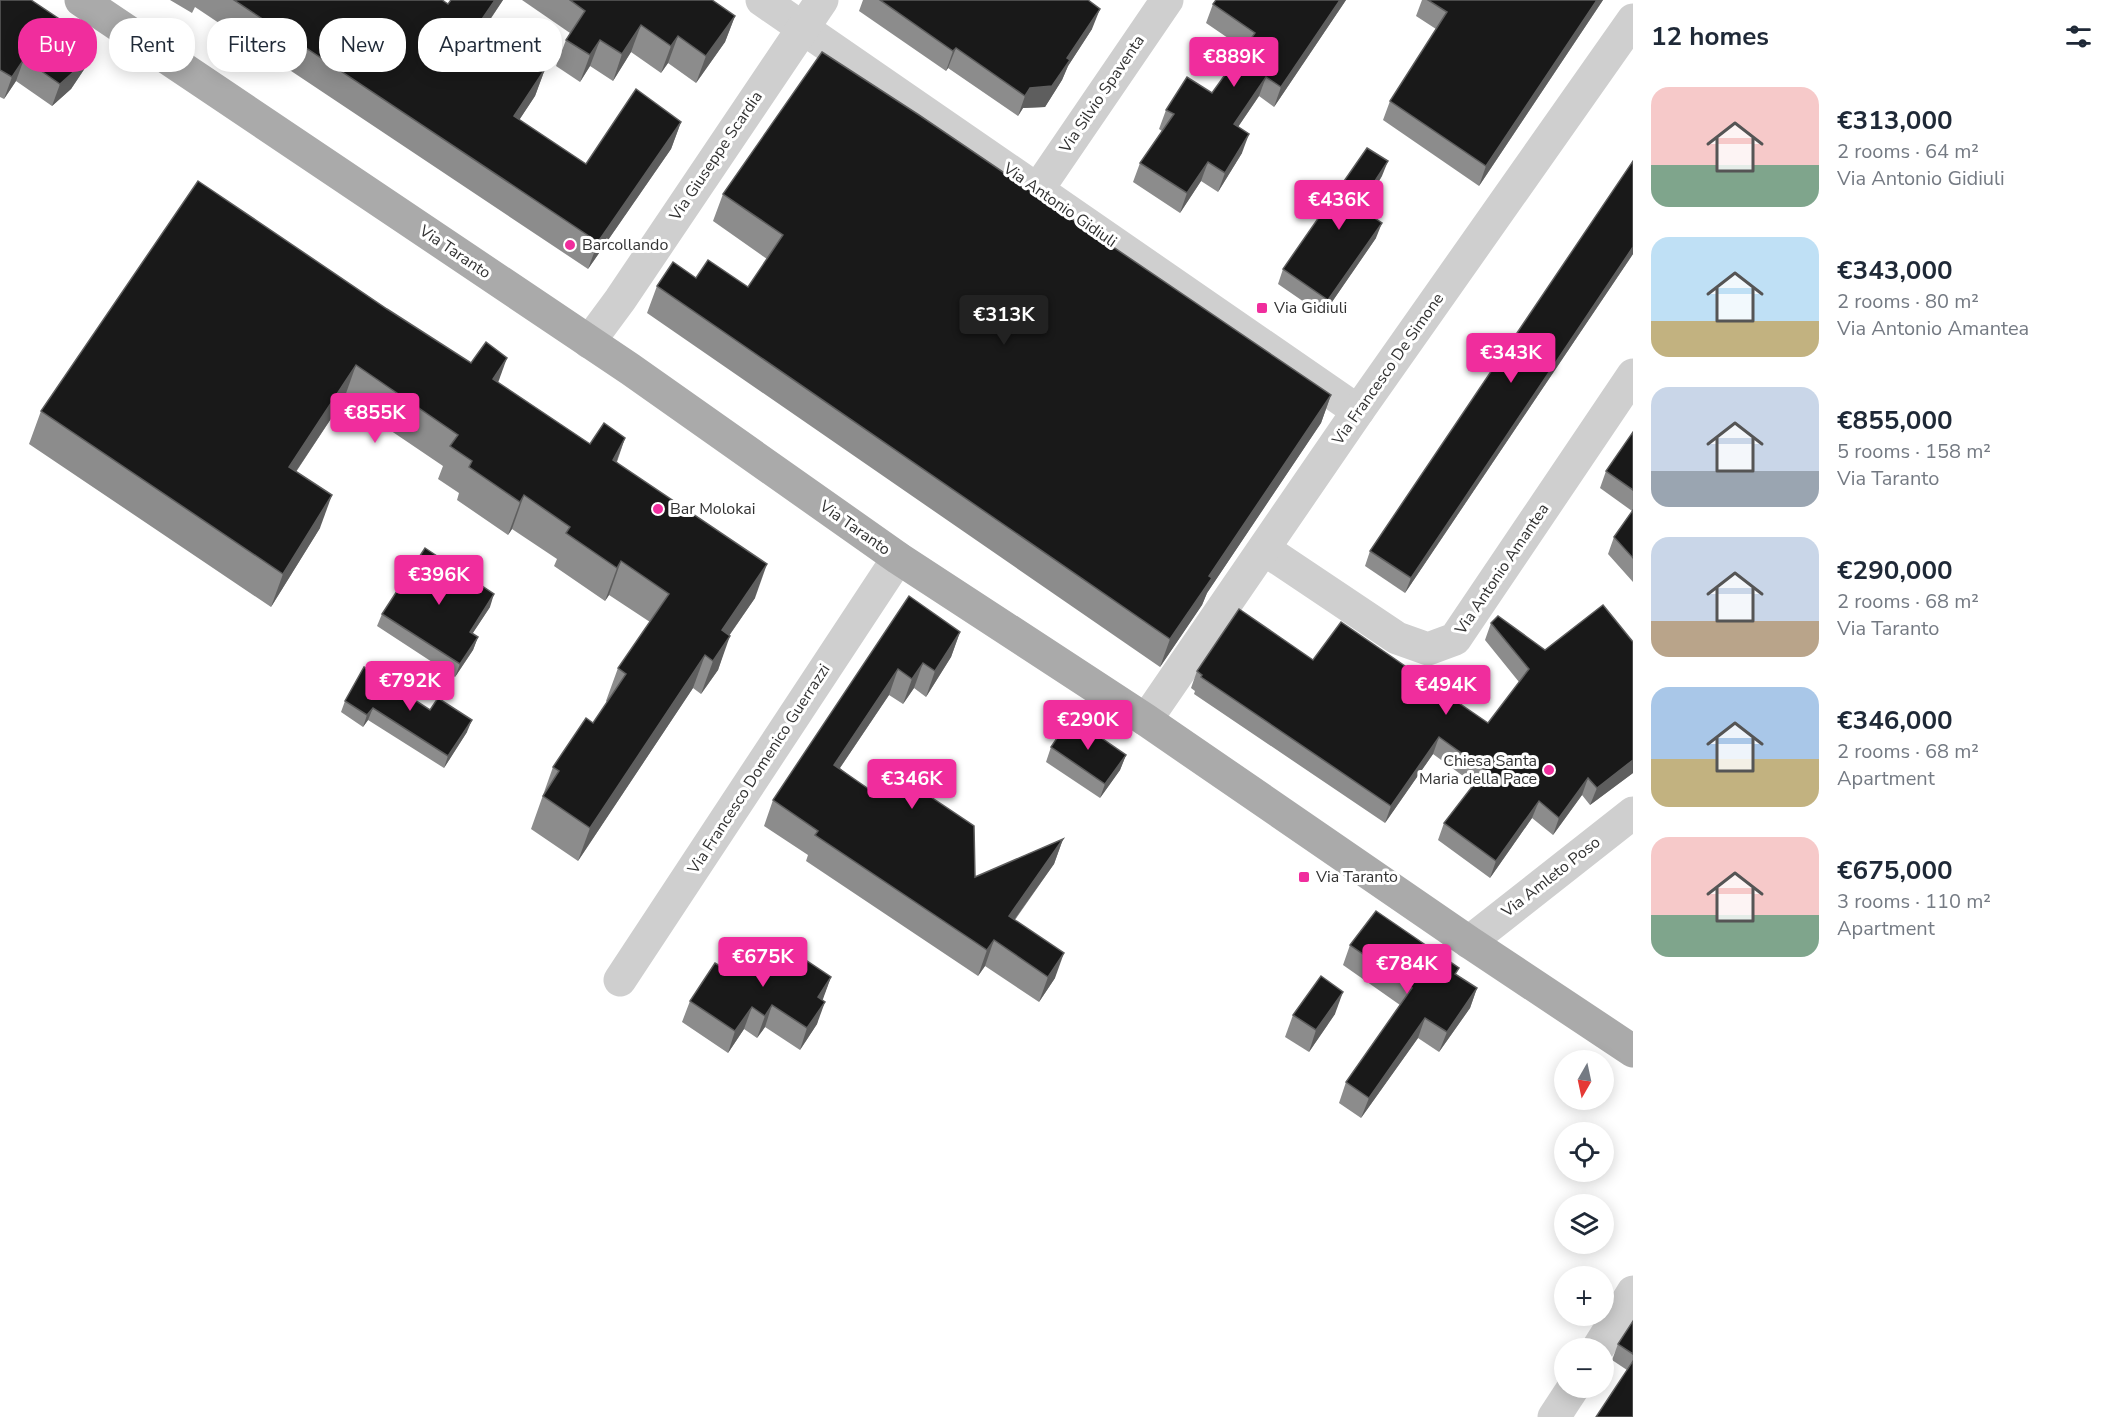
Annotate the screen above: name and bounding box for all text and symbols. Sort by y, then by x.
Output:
chip: Buy [18,18,97,72]
chip: Rent [109,18,195,72]
chip: Filters [207,18,307,72]
chip: New [319,18,406,72]
chip: Apartment [418,18,562,72]
text: 12 homes [1651,19,1769,54]
icon: filters [2062,20,2095,53]
street label: Via Silvio Spaventa [1054,31,1150,158]
pin: €889K [1192,37,1276,88]
text: €889K [1203,43,1265,70]
street label: Via Giuseppe Scardia [664,87,768,226]
text: €313,000 [1837,103,1953,138]
icon: home [1699,111,1771,183]
text: 2 rooms · 64 m² [1837,138,1979,165]
street label: Via Antonio Gidiuli [998,157,1121,252]
text: Via Antonio Gidiuli [1837,165,2005,192]
pin: €436K [1297,180,1381,231]
text: €436K [1308,186,1370,213]
street label: Via Taranto [414,219,495,284]
place label: Barcollando [582,234,668,256]
marker: Barcollando [563,238,577,252]
text: €343,000 [1837,253,1953,288]
icon: home [1699,261,1771,333]
text: 2 rooms · 80 m² [1837,288,1979,315]
street label: Via Francesco De Simone [1326,289,1449,450]
pin: €313K [962,295,1046,346]
place label: Via Gidiuli [1273,297,1347,319]
text: €313K [973,301,1035,328]
marker: Via Gidiuli [1255,301,1269,315]
text: Via Antonio Amantea [1837,315,2029,342]
pin: €343K [1469,333,1553,384]
text: €343K [1480,339,1542,366]
pin: €855K [333,393,417,444]
text: €855K [344,399,406,426]
text: €855,000 [1837,403,1953,438]
icon: home [1699,411,1771,483]
text: 5 rooms · 158 m² [1837,438,1991,465]
text: Via Taranto [1837,465,1939,492]
street label: Via Taranto [814,495,895,561]
place label: Bar Molokai [670,498,755,520]
street label: Via Antonio Amantea [1449,499,1554,640]
marker: Bar Molokai [651,502,665,516]
text: €290,000 [1837,553,1953,588]
pin: €396K [397,555,481,606]
text: €396K [408,561,470,588]
icon: home [1699,561,1771,633]
text: 2 rooms · 68 m² [1837,588,1979,615]
text: Via Taranto [1837,615,1939,642]
street label: Via Francesco Domenico Guerrazzi [682,660,835,879]
pin: €792K [368,661,452,712]
pin: €494K [1404,665,1488,716]
text: €792K [379,667,441,694]
text: €494K [1415,671,1477,698]
pin: €290K [1046,700,1130,751]
text: €346,000 [1837,703,1953,738]
text: €290K [1057,706,1119,733]
icon: home [1699,711,1771,783]
text: 2 rooms · 68 m² [1837,738,1979,765]
place label: Chiesa Santa Maria della Pace [1419,750,1537,790]
pin: €346K [870,759,954,810]
marker: Chiesa Santa Maria della Pace [1542,763,1556,777]
text: €346K [881,765,943,792]
text: Apartment [1837,765,1935,792]
street label: Via Amleto Poso [1496,831,1605,923]
text: €675,000 [1837,853,1953,888]
icon: home [1699,861,1771,933]
place label: Via Taranto [1315,866,1398,888]
marker: Via Taranto [1297,870,1311,884]
text: 3 rooms · 110 m² [1837,888,1991,915]
text: Apartment [1837,915,1935,942]
pin: €675K [721,937,805,988]
text: €675K [732,943,794,970]
pin: €784K [1365,944,1449,995]
text: €784K [1376,950,1438,977]
north arrow [1554,1050,1614,1110]
map controls [1554,1050,1614,1398]
button: locate [1554,1122,1614,1182]
button: layers [1554,1194,1614,1254]
button: + [1554,1266,1614,1326]
button: − [1554,1338,1614,1398]

